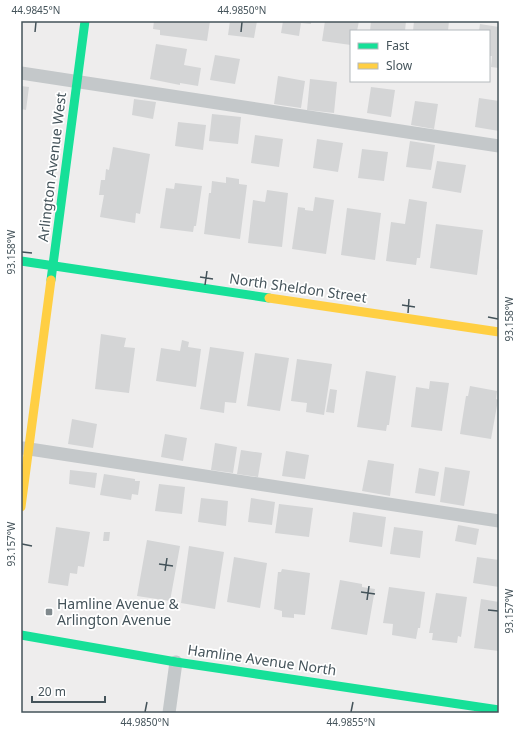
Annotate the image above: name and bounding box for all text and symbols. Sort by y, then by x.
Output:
text: 44.9845°N [12,3,60,17]
text: 44.9850°N [218,3,266,17]
legend [350,30,490,82]
text: Fast [386,37,410,54]
text: Slow [386,57,413,74]
street label: Arlington Avenue West [33,91,70,243]
text: 93.158°W [4,229,18,274]
street label: North Sheldon Street [228,268,368,307]
text: 93.158°W [502,296,516,341]
text: 93.157°W [4,521,18,566]
text: 93.157°W [502,588,516,633]
place label: Hamline Avenue & Arlington Avenue [57,594,180,629]
marker: Hamline Avenue & Arlington Avenue [44,607,54,617]
street label: Hamline Avenue North [186,640,338,679]
scale bar [32,678,105,704]
text: 20 m [38,683,66,700]
text: 44.9850°N [121,715,169,729]
text: 44.9855°N [327,715,375,729]

